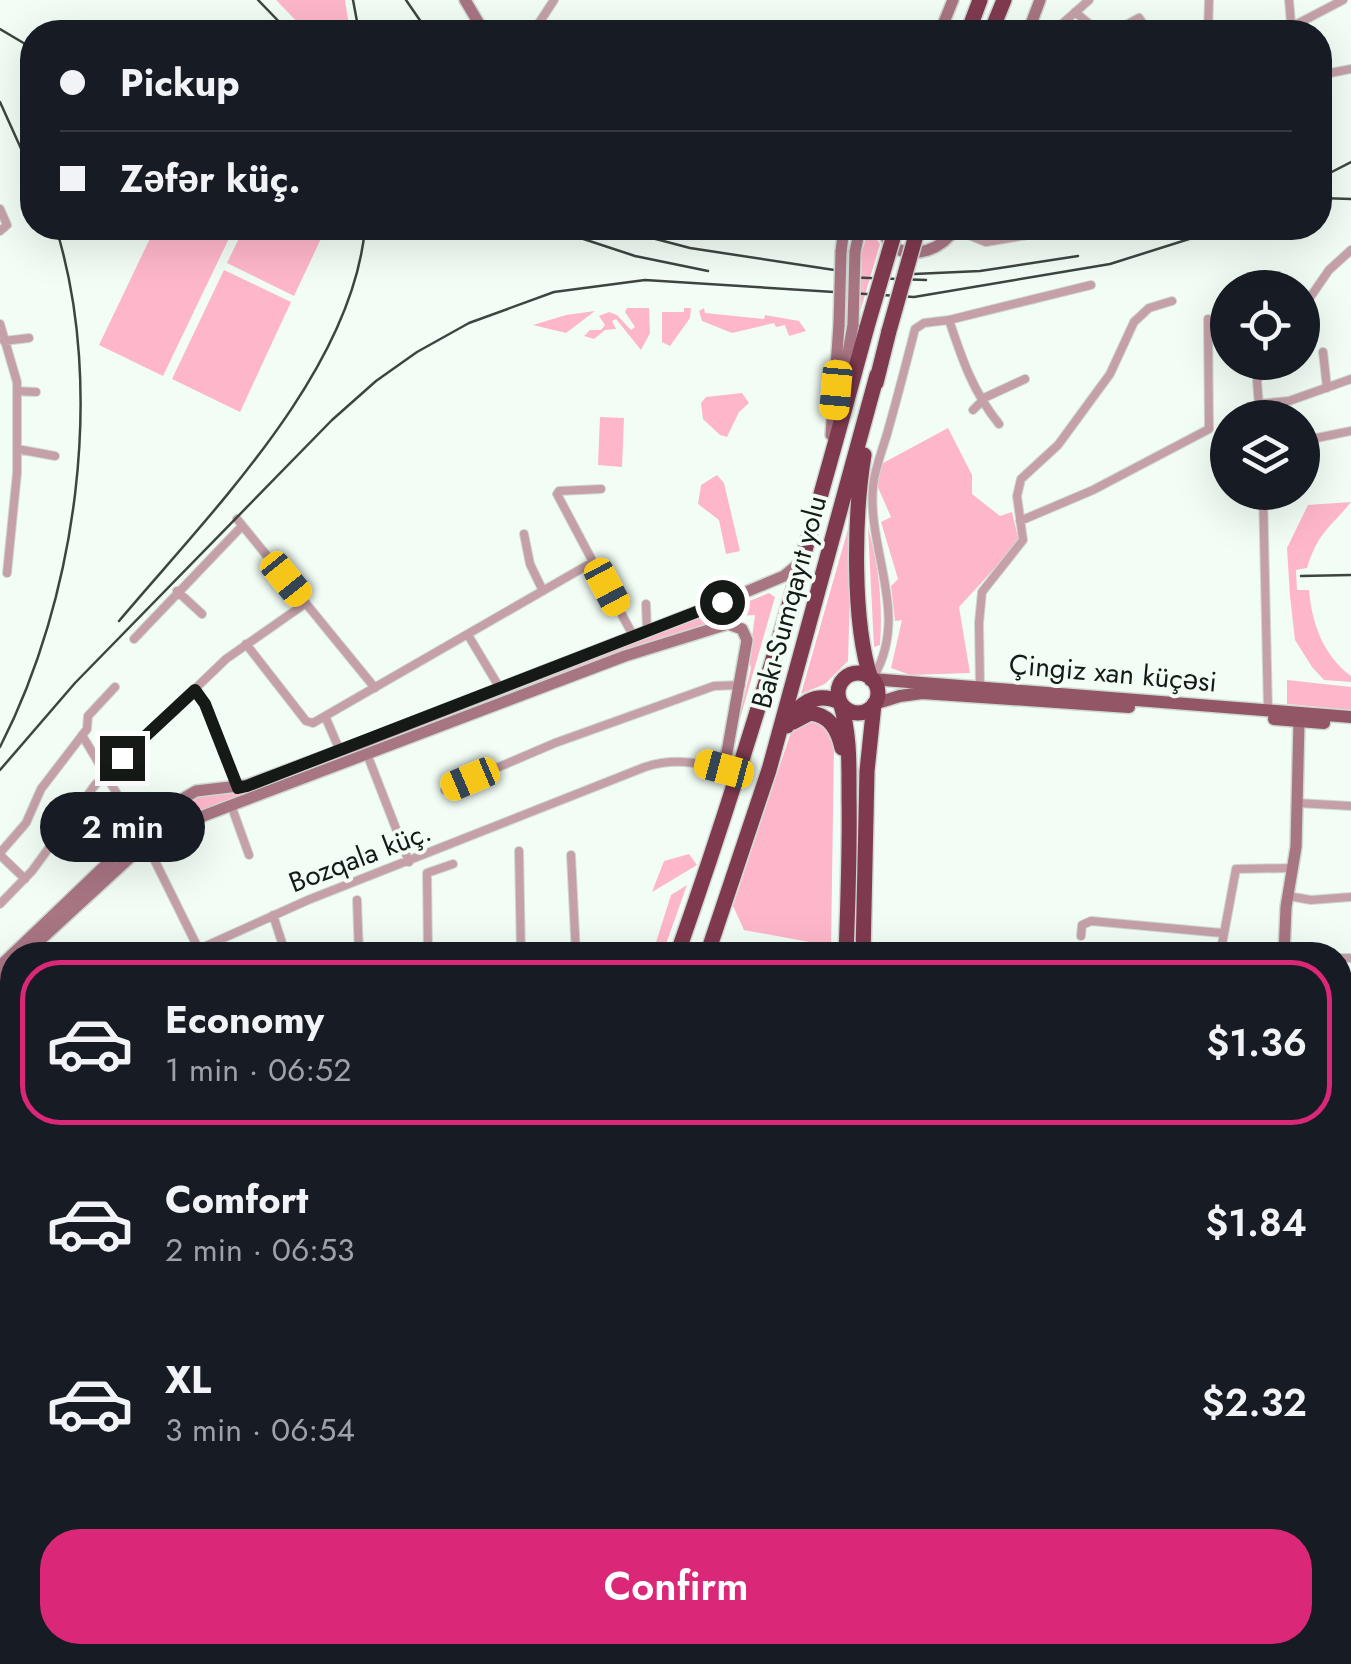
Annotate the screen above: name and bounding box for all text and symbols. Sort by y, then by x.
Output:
text: Pickup [120,55,240,110]
text: Zəfər küç. [120,151,301,206]
map controls [1210,270,1320,510]
button: locate [1210,270,1320,380]
car [818,359,854,421]
button: layers [1210,400,1320,510]
street label: Bakı-Sumqayıt yolu [741,491,837,713]
car [255,546,317,612]
car [580,553,634,621]
route start [700,580,745,625]
street label: Çingiz xan küçəsi [1007,643,1219,703]
route end [100,736,145,781]
car [691,747,757,791]
car [437,753,503,805]
callout: 2 min [39,793,204,863]
text: 2 min [81,804,164,850]
street label: Bozqala küç. [283,811,437,903]
text: Economy [165,992,324,1047]
icon: car [45,998,135,1088]
text: $1.36 [1206,1015,1307,1070]
text: 1 min · 06:52 [165,1047,351,1093]
text: Comfort [165,1172,308,1227]
icon: car [45,1178,135,1268]
text: $1.84 [1205,1195,1307,1250]
text: 2 min · 06:53 [165,1227,354,1273]
text: XL [165,1352,211,1407]
icon: car [45,1358,135,1448]
text: $2.32 [1201,1375,1307,1430]
text: 3 min · 06:54 [165,1407,355,1453]
button: Confirm [40,1529,1312,1644]

